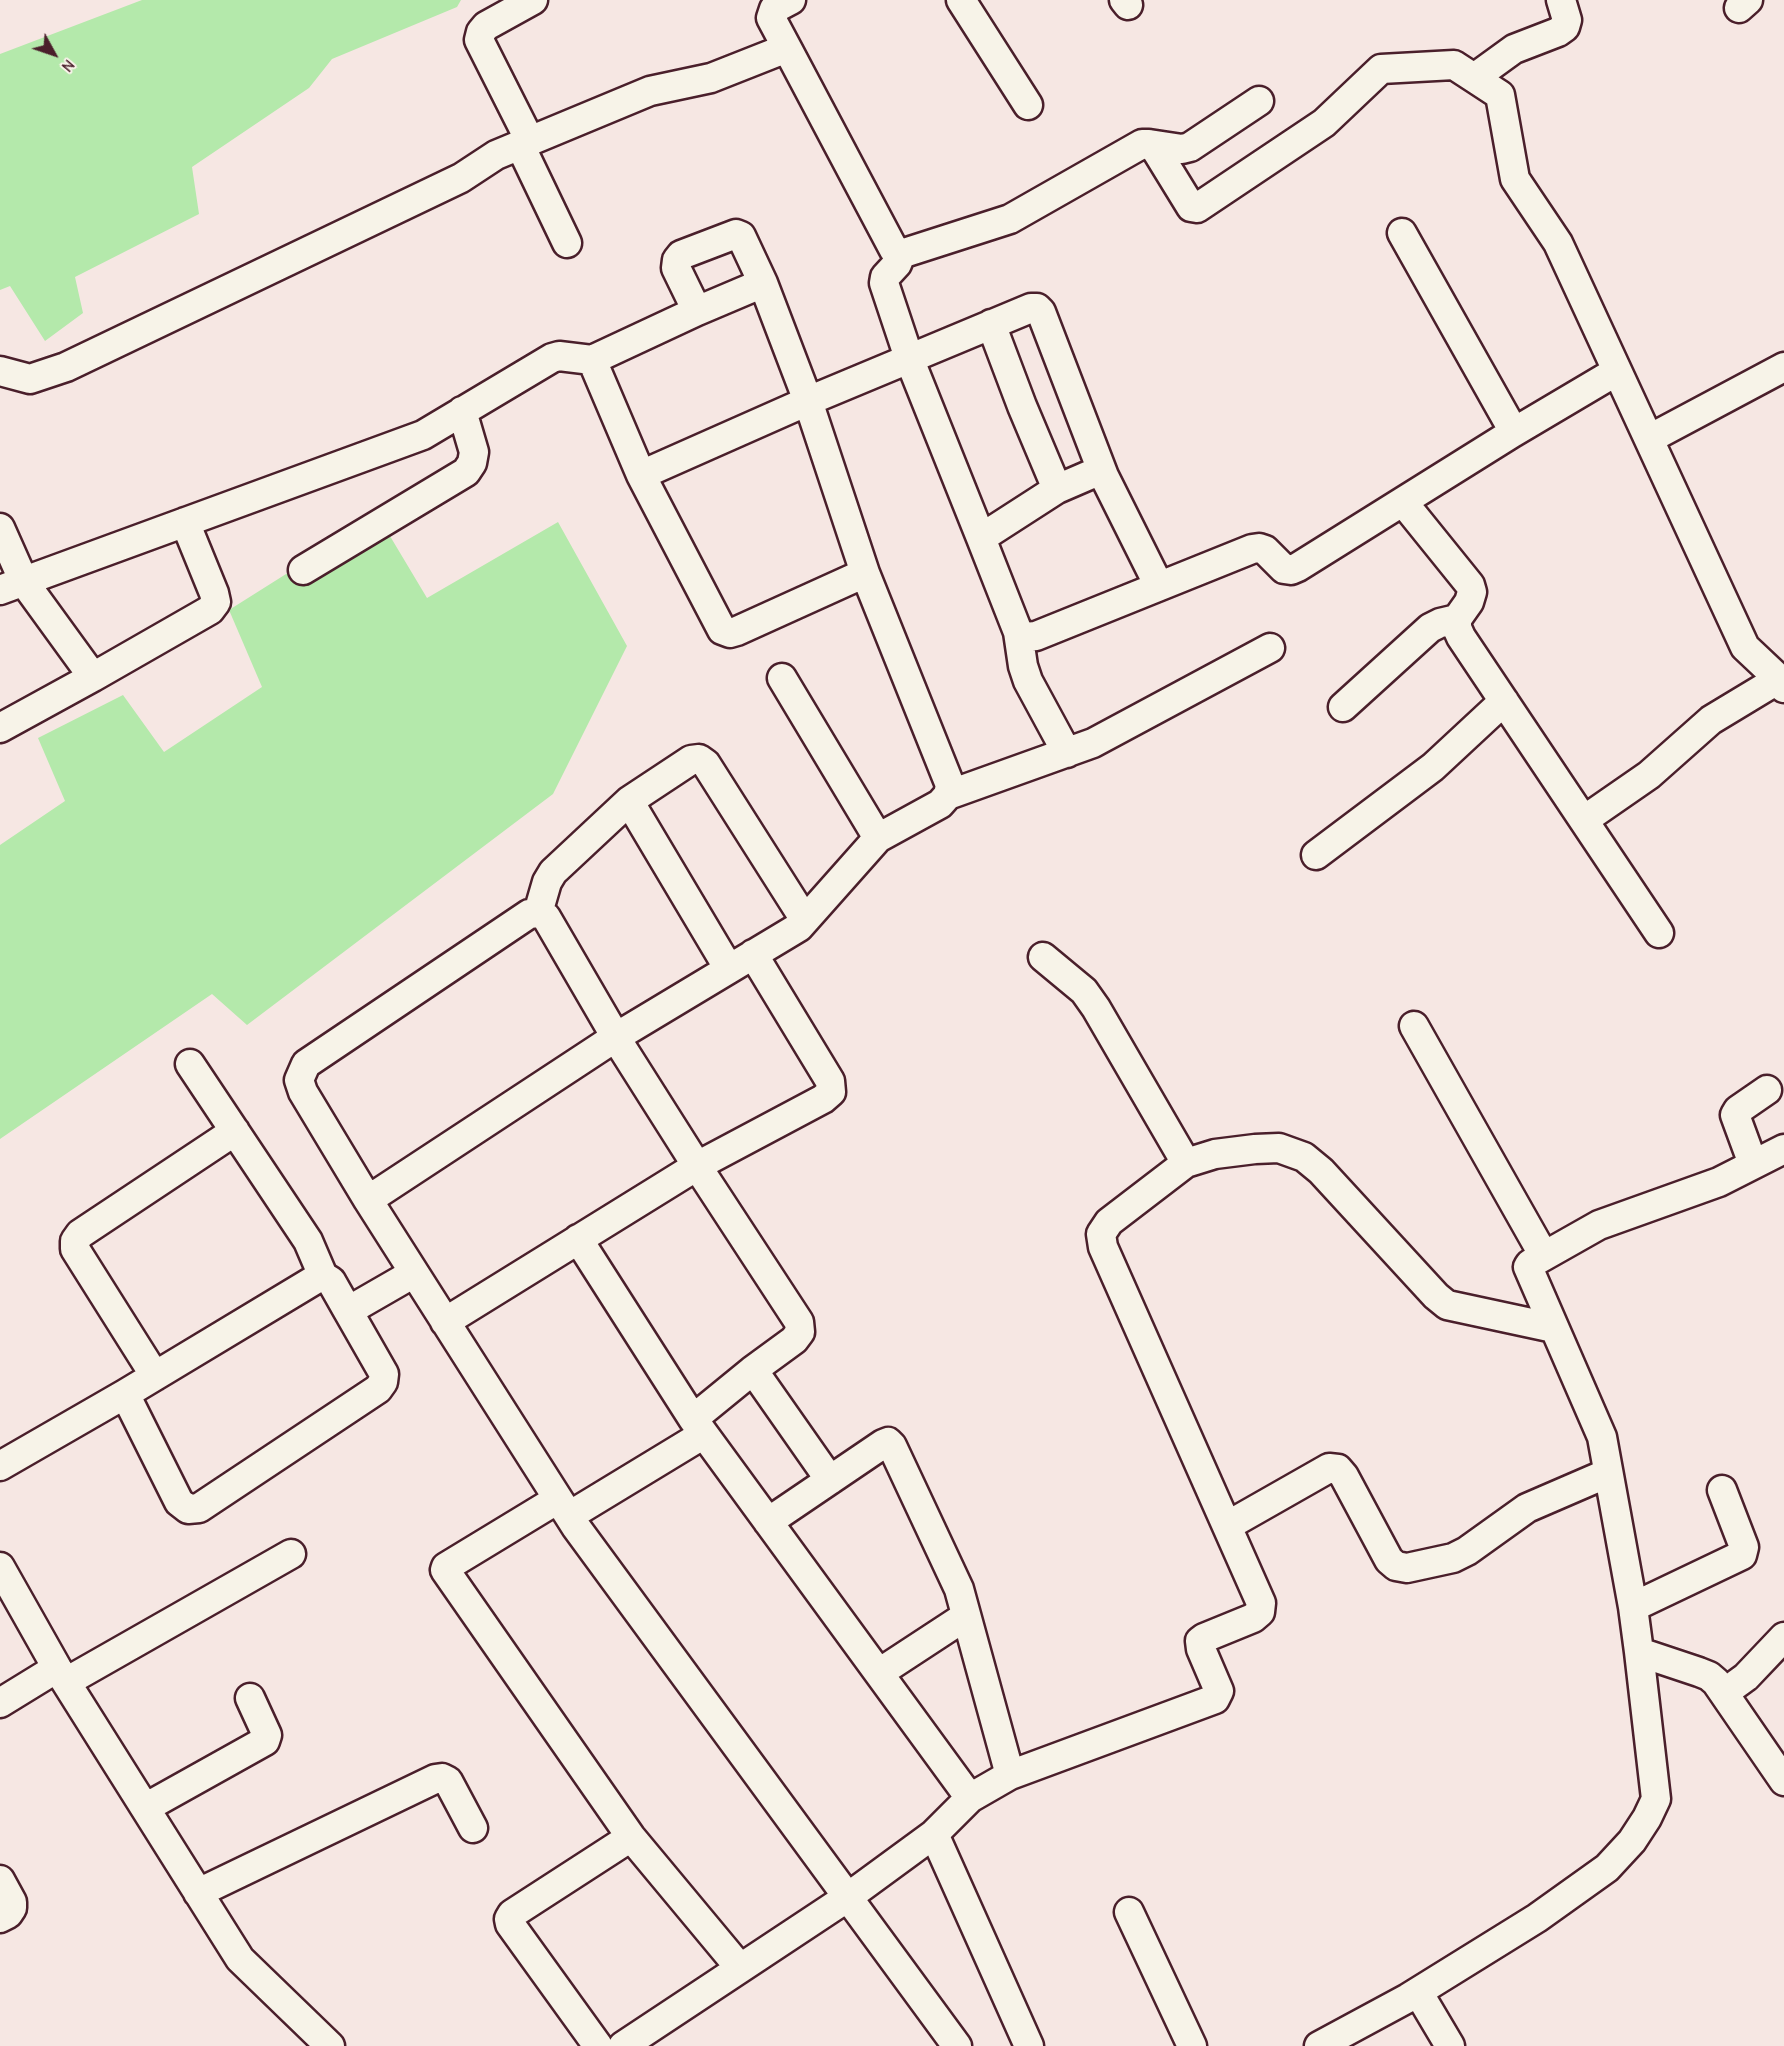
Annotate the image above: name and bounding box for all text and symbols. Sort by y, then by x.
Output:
north arrow [24,24,84,84]
text: N [58,56,78,75]

